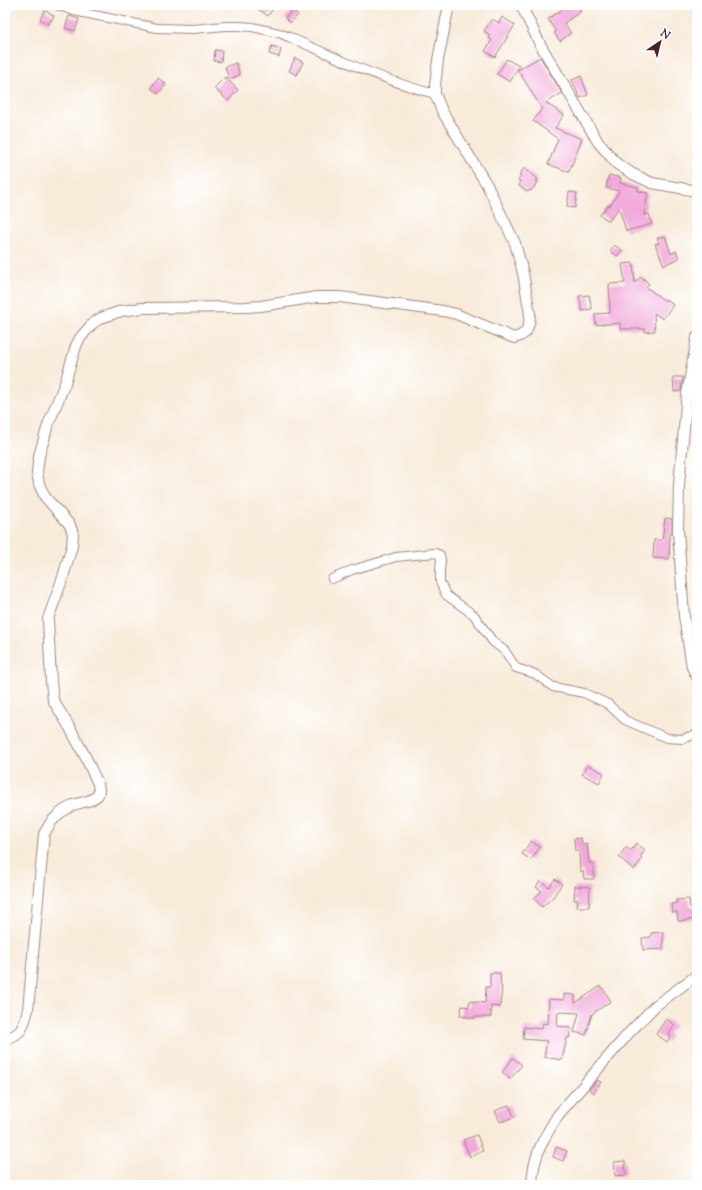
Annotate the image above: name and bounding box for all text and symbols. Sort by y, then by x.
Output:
north arrow [640,22,680,62]
text: N [656,25,674,44]

